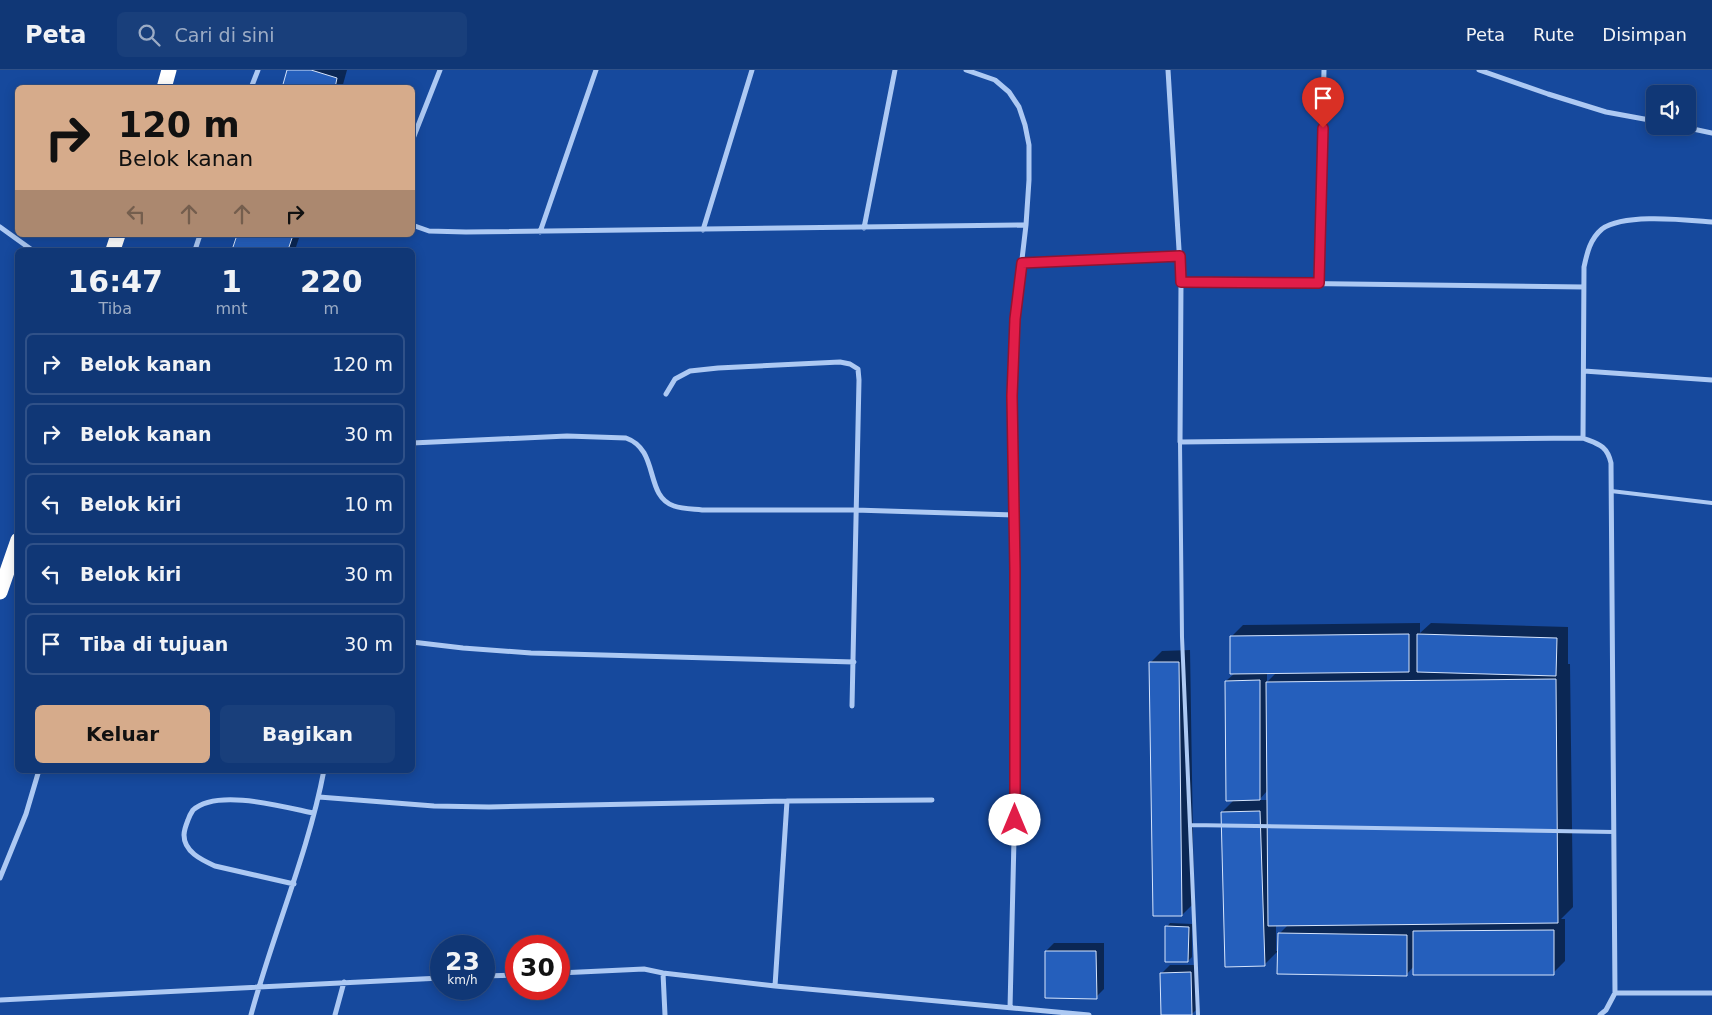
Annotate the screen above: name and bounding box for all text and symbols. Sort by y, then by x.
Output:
search box [117,12,467,57]
text: Peta [25,21,87,49]
icon: search [135,21,163,49]
text: Cari di sini [175,24,274,46]
text: Peta [1466,24,1505,45]
text: Rute [1533,24,1574,45]
text: Disimpan [1602,24,1687,45]
pin [1302,77,1344,128]
icon: arrive [1309,84,1337,112]
map controls [1646,85,1696,135]
button: sound [1646,85,1696,135]
icon: right [35,105,100,170]
text: 120 m [118,105,240,145]
text: Belok kanan [118,146,253,171]
icon: left [122,200,150,228]
icon: ahead [175,200,203,228]
icon: ahead [228,200,256,228]
icon: right [281,200,309,228]
text: 16:47 [67,264,163,299]
text: 1 [221,264,242,299]
text: 220 [300,264,363,299]
text: Tiba [98,299,132,318]
text: mnt [215,299,247,318]
text: m [323,299,339,318]
icon: right [37,350,65,378]
text: Belok kanan [80,353,212,375]
text: 120 m [332,353,393,375]
icon: right [37,420,65,448]
text: Belok kanan [80,423,212,445]
text: 30 m [344,423,393,445]
icon: left [37,490,65,518]
text: Belok kiri [80,493,181,515]
text: 10 m [344,493,393,515]
icon: left [37,560,65,588]
text: Belok kiri [80,563,181,585]
text: 30 m [344,563,393,585]
icon: arrive [37,630,65,658]
text: Tiba di tujuan [80,633,228,655]
text: 30 m [344,633,393,655]
button: Keluar [35,705,210,763]
button: Bagikan [220,705,395,763]
position arrow [988,793,1040,845]
speed limit sign: 30 [505,935,570,1000]
text: 23 [445,947,480,976]
text: km/h [447,973,478,987]

